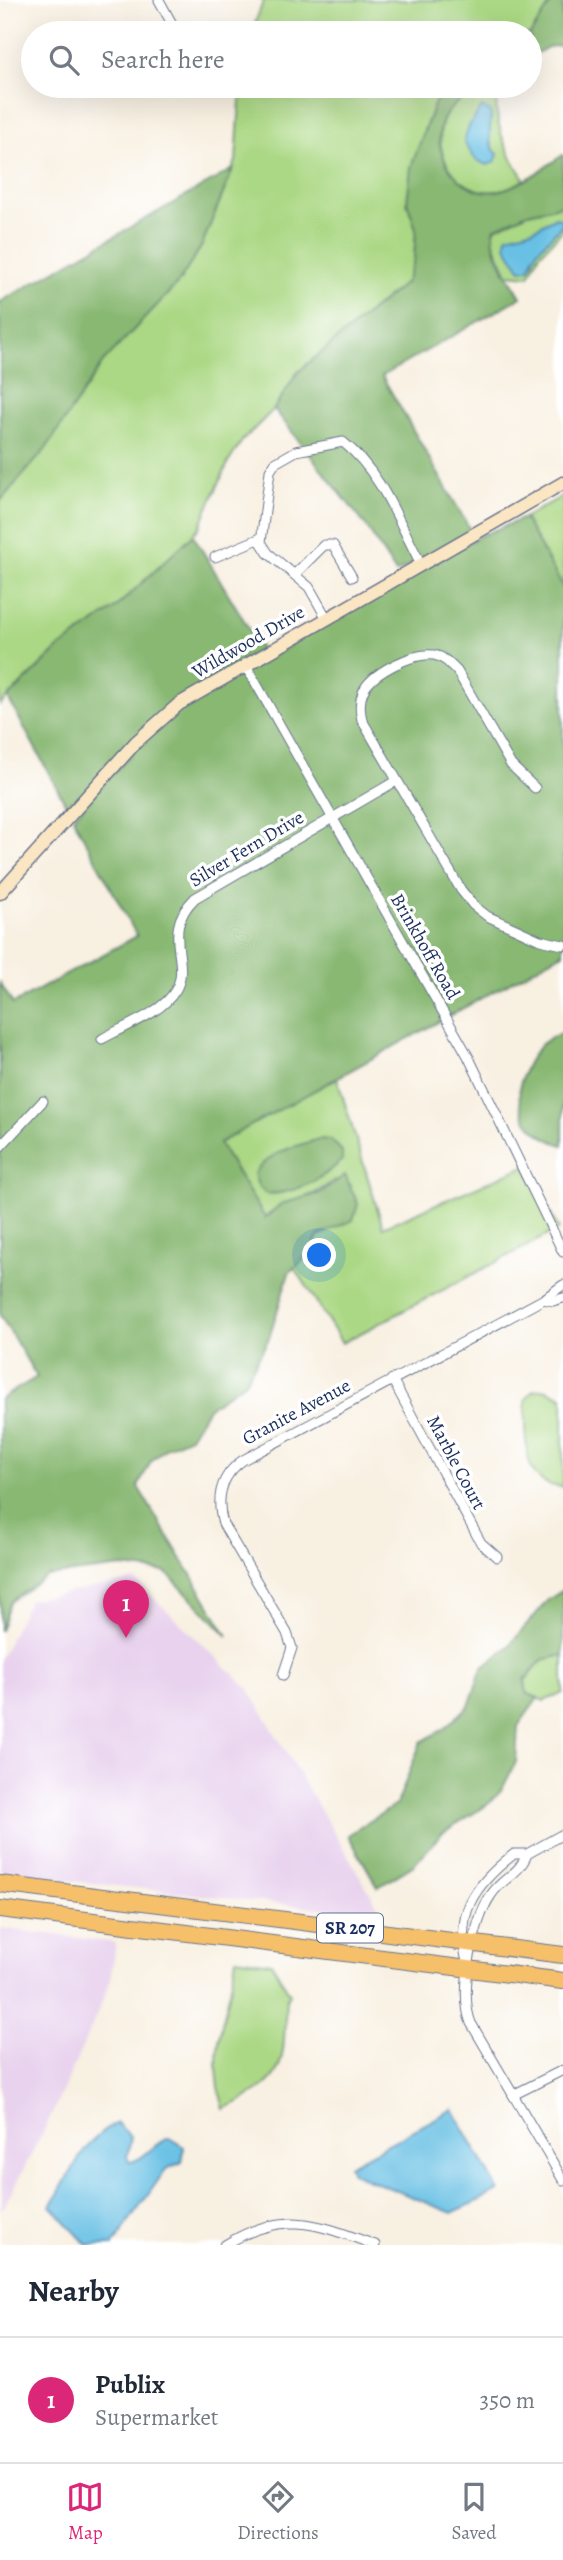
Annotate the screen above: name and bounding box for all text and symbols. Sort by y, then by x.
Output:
search box [21,21,542,98]
icon: search [45,41,83,79]
text: Search here [101,42,225,77]
street label: Wildwood Drive [187,599,309,685]
street label: Silver Fern Drive [184,804,309,893]
street label: Brinkhoff Road [384,889,466,1005]
your location [302,1238,336,1272]
street label: Granite Avenue [238,1372,355,1451]
street label: Marble Court [420,1411,492,1514]
pin: 1 [103,1580,149,1638]
road number: SR 207 [317,1914,383,1942]
text: Nearby [28,2271,119,2311]
text: Publix [95,2367,165,2402]
text: 1 [47,2385,55,2416]
text: 350 m [480,2385,535,2416]
text: Supermarket [95,2402,218,2433]
tab: Map [66,2478,104,2546]
tab: Directions [237,2478,319,2546]
tab: Saved [452,2478,497,2546]

